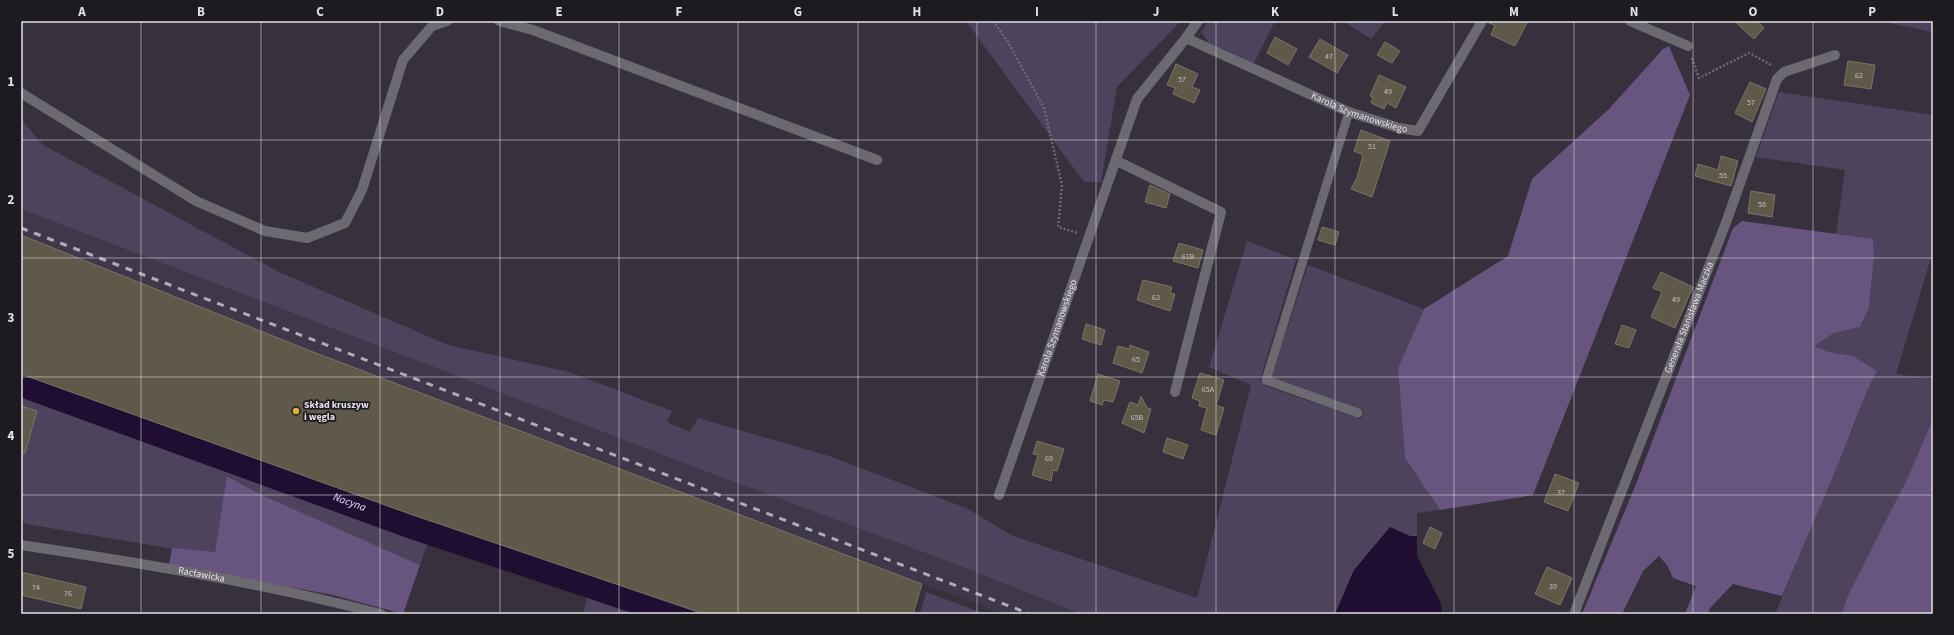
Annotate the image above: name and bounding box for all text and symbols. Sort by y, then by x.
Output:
text: A [77,3,86,21]
text: B [197,3,205,21]
text: C [316,3,324,21]
text: D [436,3,444,21]
text: E [555,3,563,21]
text: F [676,3,683,21]
text: G [794,3,802,21]
text: H [913,3,921,21]
text: I [1035,3,1039,21]
text: J [1153,3,1159,21]
text: K [1271,3,1280,21]
text: L [1392,3,1399,21]
text: M [1509,3,1519,21]
text: N [1630,3,1638,21]
text: O [1749,3,1758,21]
text: P [1868,3,1876,21]
house number: 47 [1325,51,1333,62]
house number: 62 [1855,70,1863,81]
text: 1 [8,73,15,91]
house number: 57 [1178,74,1186,85]
house number: 49 [1384,86,1392,97]
street label: Karola Szymanowskiego [1309,89,1408,136]
house number: 57 [1747,97,1755,108]
house number: 51 [1368,141,1376,152]
house number: 55 [1719,170,1727,181]
text: 2 [8,191,15,209]
house number: 58 [1758,199,1766,210]
house number: 61B [1182,251,1195,262]
street label: Generała Stanisława Maczka [1661,260,1717,375]
street label: Karola Szymanowskiego [1034,278,1081,378]
house number: 63 [1152,292,1160,303]
house number: 49 [1672,294,1680,305]
text: 3 [8,309,15,327]
house number: 65 [1132,354,1140,365]
house number: 65A [1202,384,1215,395]
place label: Skład kruszyw i węgla [304,398,369,424]
marker: Skład kruszyw i węgla [291,406,301,416]
house number: 65B [1131,412,1144,423]
text: 4 [8,427,15,445]
house number: 69 [1045,453,1053,464]
house number: 37 [1557,487,1565,498]
water label: Nacyna [331,489,369,515]
text: 5 [8,545,15,563]
street label: Racławicka [177,563,226,586]
house number: 39 [1549,581,1557,592]
house number: 74 [32,582,40,593]
house number: 76 [64,588,72,599]

